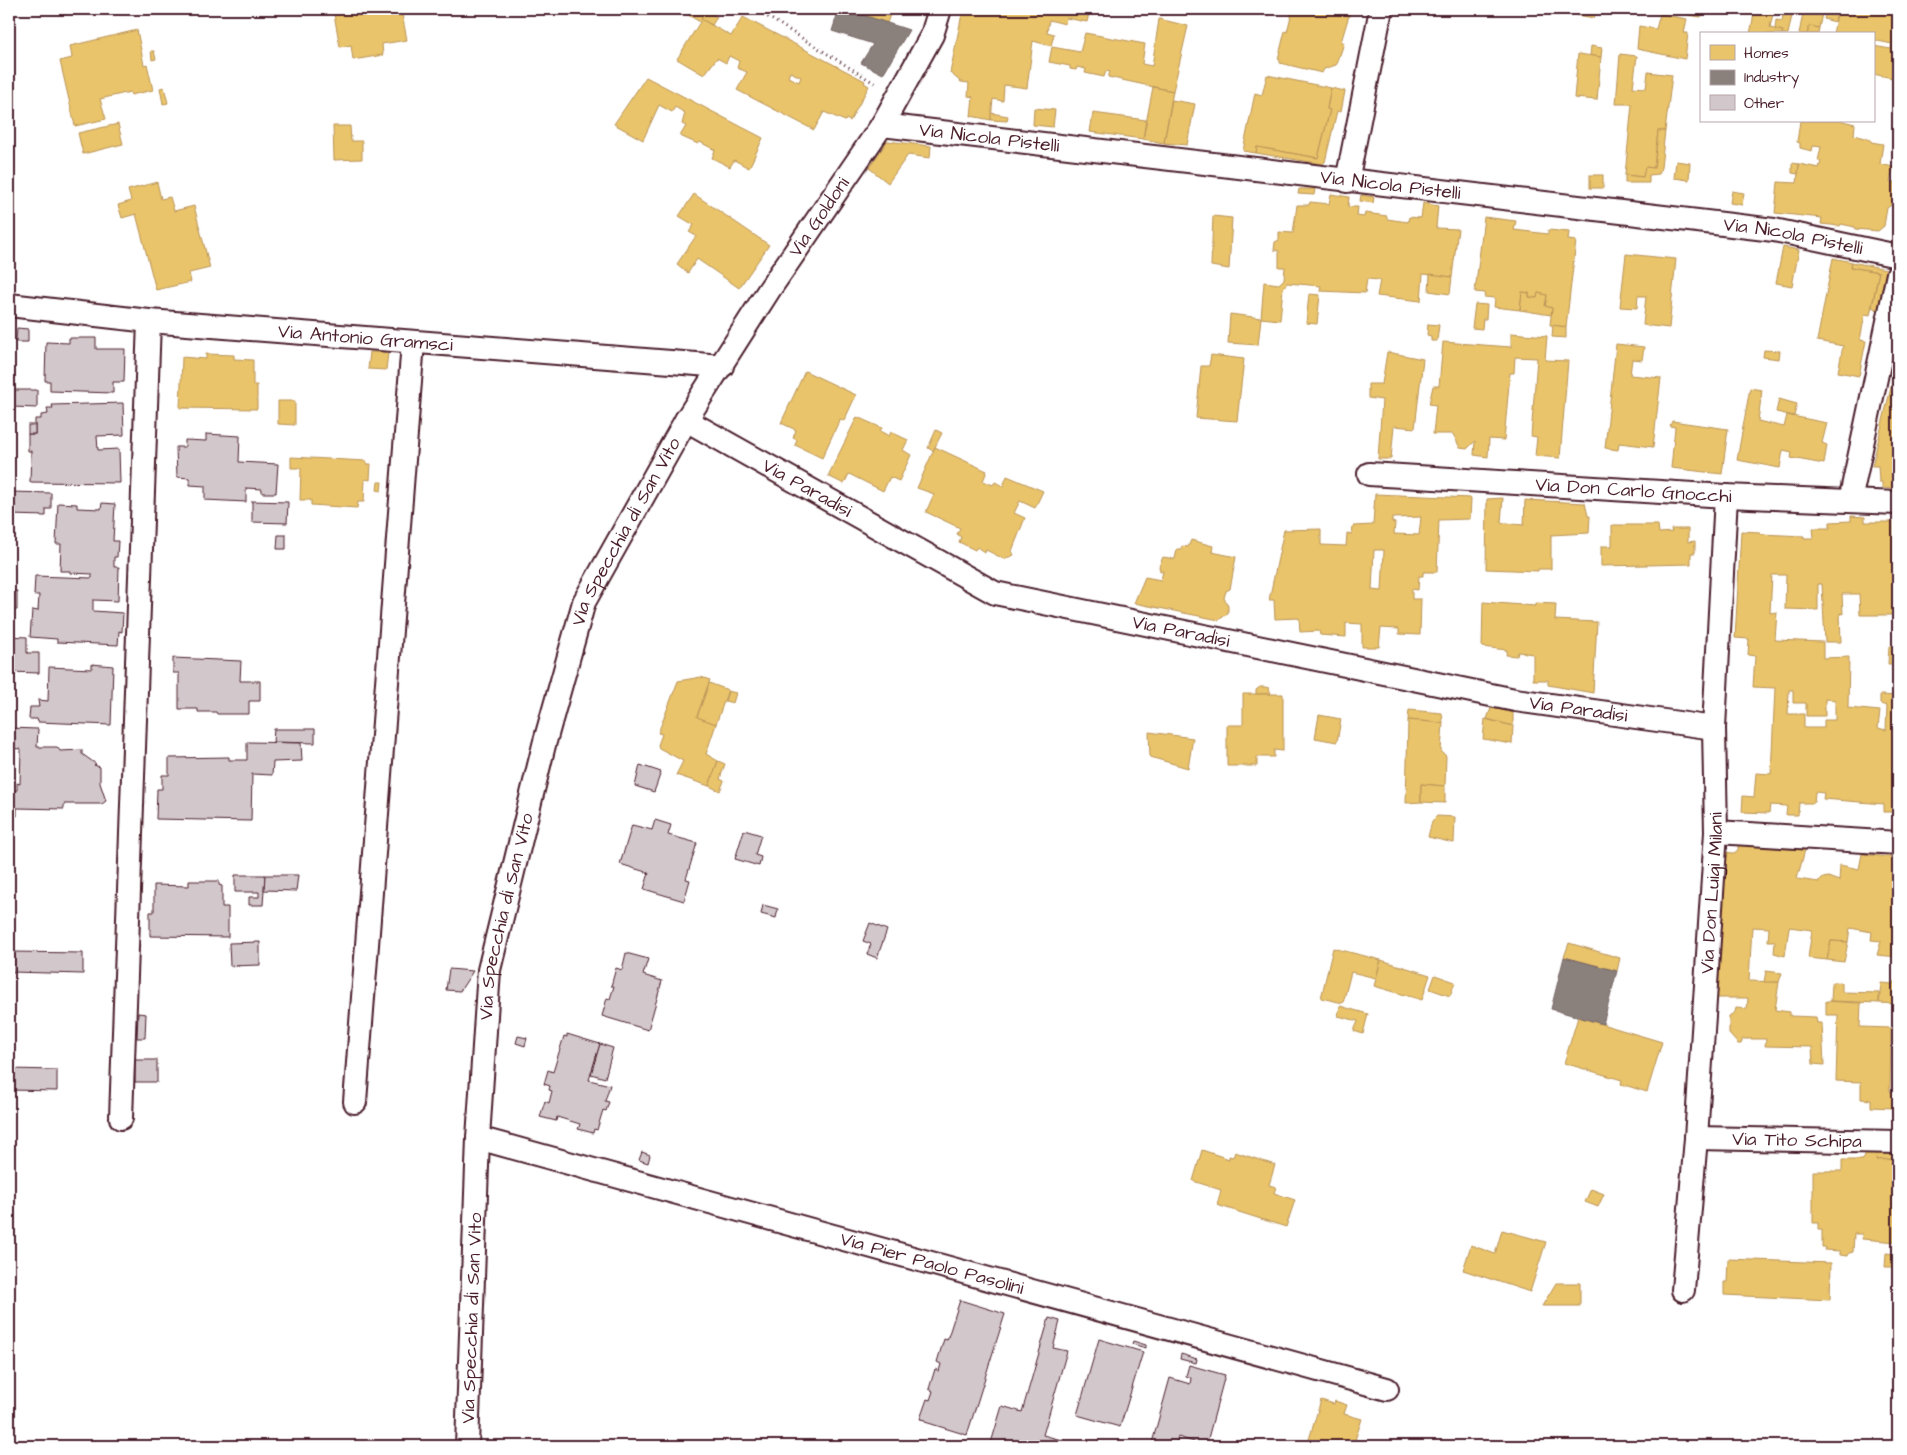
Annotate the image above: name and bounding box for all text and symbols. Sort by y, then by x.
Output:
legend [1700,32,1874,122]
text: Homes [1744,43,1789,64]
text: Industry [1744,67,1799,89]
text: Other [1744,93,1784,114]
street label: Via Nicola Pistelli [918,116,1061,159]
street label: Via Nicola Pistelli [1319,163,1462,207]
street label: Via Goldoni [782,171,856,262]
street label: Via Nicola Pistelli [1722,211,1865,262]
street label: Via Antonio Gramsci [277,318,454,358]
street label: Via Specchia di San Vito [564,432,687,629]
street label: Via Paradisi [757,452,857,524]
street label: Via Don Carlo Gnocchi [1534,471,1732,510]
street label: Via Paradisi [1130,608,1232,655]
street label: Via Paradisi [1527,689,1629,729]
street label: Via Specchia di San Vito [472,810,540,1021]
street label: Via Don Luigi Milani [1693,812,1730,975]
street label: Via Tito Schipa [1732,1125,1862,1155]
street label: Via Specchia di San Vito [454,1212,489,1424]
street label: Via Pier Paolo Pasolini [837,1225,1027,1302]

